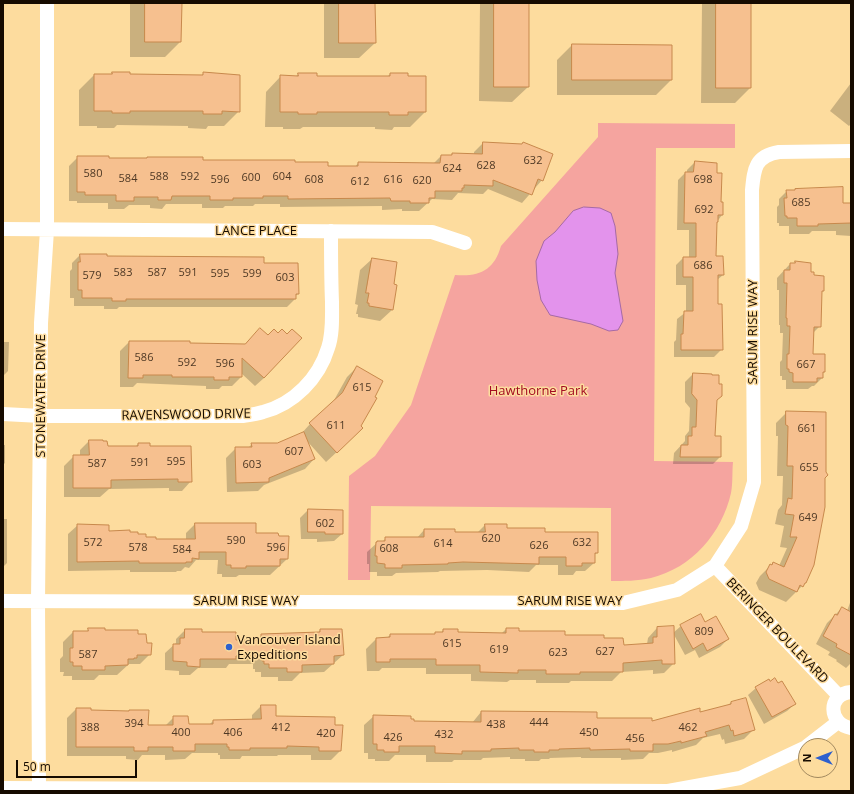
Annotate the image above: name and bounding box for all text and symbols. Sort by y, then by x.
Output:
house number: 632 [524,154,542,168]
house number: 628 [477,159,495,173]
house number: 624 [443,162,461,176]
house number: 580 [84,167,102,181]
house number: 588 [150,170,168,184]
house number: 592 [181,170,199,184]
house number: 604 [273,170,291,184]
house number: 600 [242,171,260,185]
house number: 584 [119,172,137,186]
house number: 596 [211,173,229,187]
house number: 608 [305,173,323,187]
house number: 616 [384,173,402,187]
house number: 698 [694,173,712,187]
house number: 620 [413,174,431,188]
house number: 612 [351,175,369,189]
house number: 685 [792,196,810,210]
house number: 692 [695,203,713,217]
street label: LANCE PLACE [215,223,297,239]
house number: 686 [694,259,712,273]
house number: 583 [114,266,132,280]
house number: 587 [148,266,166,280]
house number: 591 [179,266,197,280]
house number: 595 [211,267,229,281]
house number: 599 [243,267,261,281]
house number: 579 [83,269,101,283]
house number: 603 [276,271,294,285]
street label: SARUM RISE WAY [745,280,761,384]
street label: STONEWATER DRIVE [33,334,49,458]
house number: 586 [135,351,153,365]
house number: 592 [178,356,196,370]
house number: 596 [216,357,234,371]
house number: 667 [797,358,815,372]
house number: 615 [353,381,371,395]
park label: Hawthorne Park [489,383,587,399]
street label: RAVENSWOOD DRIVE [121,406,251,424]
house number: 611 [327,419,345,433]
house number: 661 [798,422,816,436]
house number: 607 [285,445,303,459]
house number: 595 [167,455,185,469]
house number: 591 [131,456,149,470]
house number: 587 [88,457,106,471]
house number: 603 [243,458,261,472]
house number: 655 [800,461,818,475]
house number: 649 [799,511,817,525]
house number: 602 [316,517,334,531]
house number: 620 [482,532,500,546]
house number: 590 [227,534,245,548]
house number: 572 [84,536,102,550]
house number: 632 [573,536,591,550]
house number: 614 [434,537,452,551]
house number: 626 [530,539,548,553]
house number: 578 [129,541,147,555]
house number: 596 [267,541,285,555]
house number: 608 [380,542,398,556]
house number: 584 [173,543,191,557]
street label: BERINGER BOULEVARD [723,575,831,687]
street label: SARUM RISE WAY [194,593,298,609]
street label: SARUM RISE WAY [518,593,622,609]
house number: 809 [695,625,713,639]
place label: Vancouver Island Expeditions [237,632,341,663]
house number: 615 [443,637,461,651]
marker: Vancouver Island Expeditions [224,642,234,652]
house number: 619 [490,643,508,657]
house number: 627 [596,645,614,659]
house number: 623 [549,646,567,660]
house number: 587 [79,648,97,662]
house number: 444 [530,716,548,730]
house number: 394 [125,717,143,731]
house number: 438 [487,718,505,732]
house number: 388 [81,721,99,735]
house number: 412 [272,721,290,735]
house number: 462 [679,721,697,735]
house number: 400 [172,726,190,740]
house number: 406 [224,726,242,740]
house number: 450 [580,726,598,740]
house number: 420 [317,727,335,741]
house number: 432 [435,728,453,742]
house number: 426 [384,731,402,745]
house number: 456 [626,732,644,746]
north arrow [798,738,838,778]
scale bar [18,752,139,778]
text: N [799,754,814,762]
text: 50 m [23,758,51,775]

